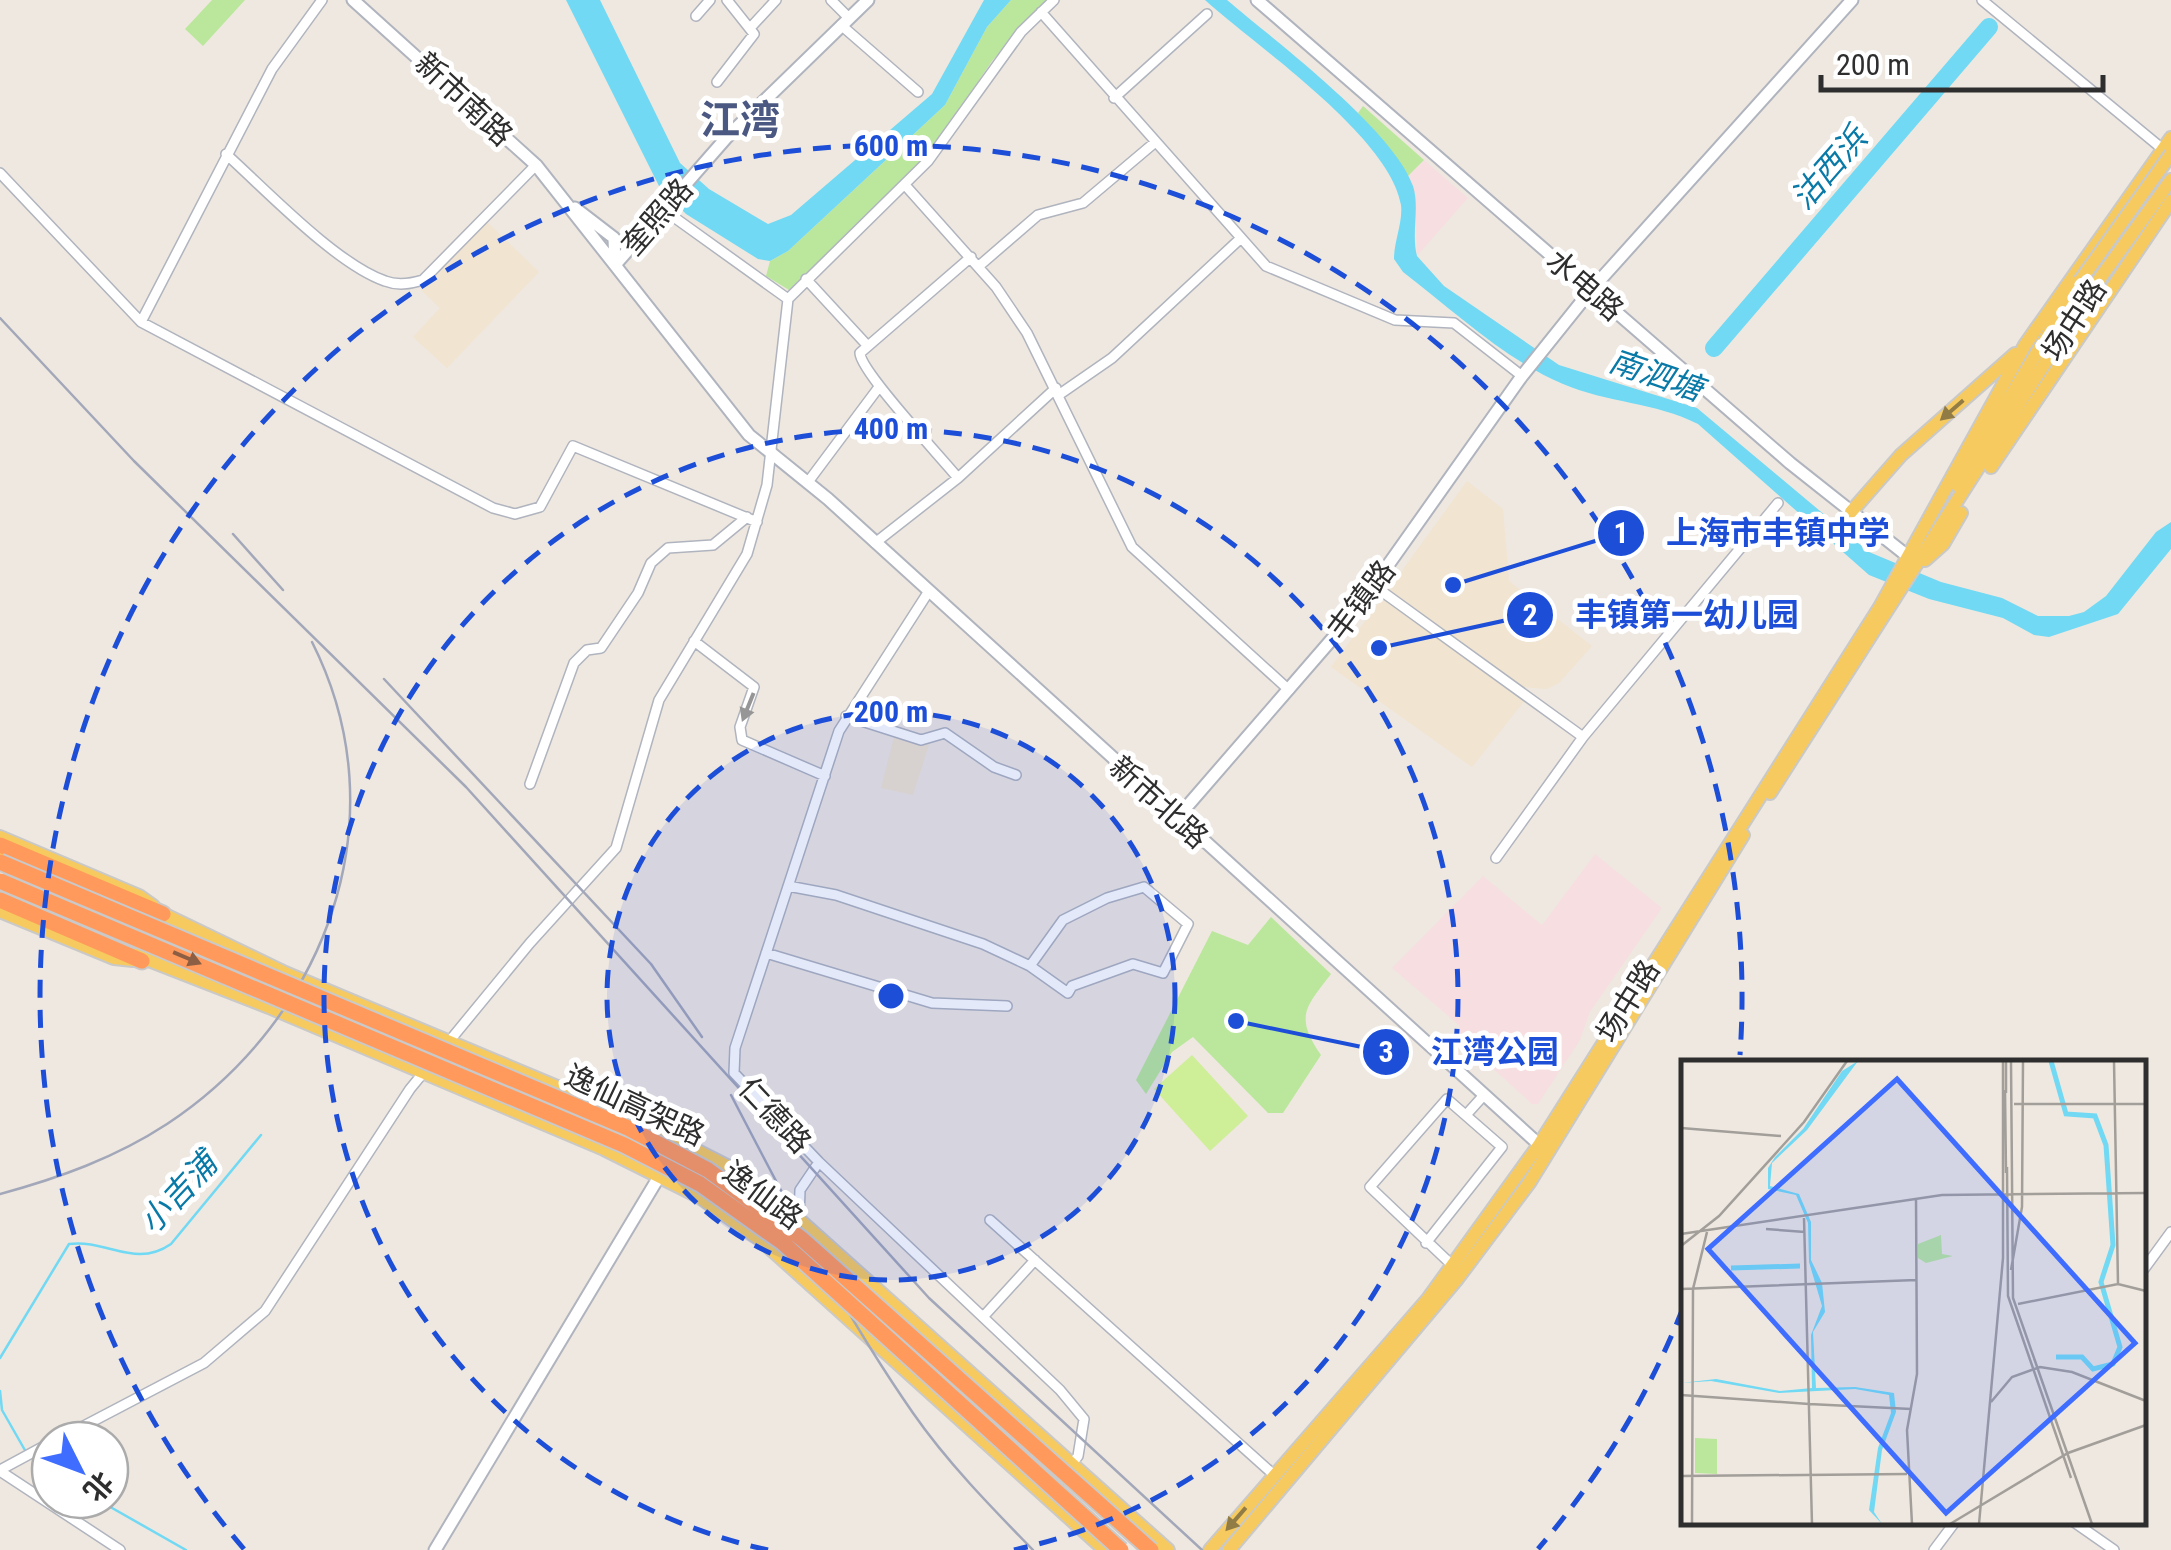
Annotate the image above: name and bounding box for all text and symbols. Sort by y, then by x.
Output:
scale bar [1821,30,2104,92]
street label: 新市南路 [408,45,520,153]
text: 200 m [1836,47,1910,82]
district label: 江湾 [700,97,780,144]
water label: 沽西浜 [1783,117,1877,217]
text: 600 m [854,128,928,163]
street label: 奎照路 [614,172,700,262]
street label: 水电路 [1540,242,1630,328]
street label: 场中路 [2035,273,2113,367]
water label: 南泗塘 [1604,341,1712,410]
one-way arrow [1940,398,1965,420]
text: 400 m [854,411,928,446]
callout: 上海市丰镇中学 [1596,502,1910,564]
text: 上海市丰镇中学 [1666,514,1890,552]
text: 1 [1613,515,1629,550]
street label: 丰镇路 [1320,554,1402,646]
callout: 丰镇第一幼儿园 [1505,584,1819,646]
text: 丰镇第一幼儿园 [1575,596,1799,634]
text: 2 [1522,597,1538,632]
one-way arrow [739,692,755,722]
text: 200 m [854,694,928,729]
street label: 新市北路 [1103,749,1215,855]
one-way arrow [172,951,202,967]
street label: 场中路 [1589,954,1667,1048]
centre of rings [873,978,909,1014]
callout: 江湾公园 [1361,1021,1579,1083]
text: 江湾公园 [1431,1033,1559,1071]
text: 3 [1378,1034,1394,1069]
street label: 逸仙高架路 [560,1057,710,1153]
inset map [1681,1060,2146,1525]
street label: 仁德路 [732,1070,818,1160]
water label: 小吉浦 [131,1141,228,1241]
street label: 逸仙路 [717,1154,809,1236]
north arrow [30,1420,130,1520]
text: 北 [77,1465,120,1508]
one-way arrow [1225,1507,1247,1532]

